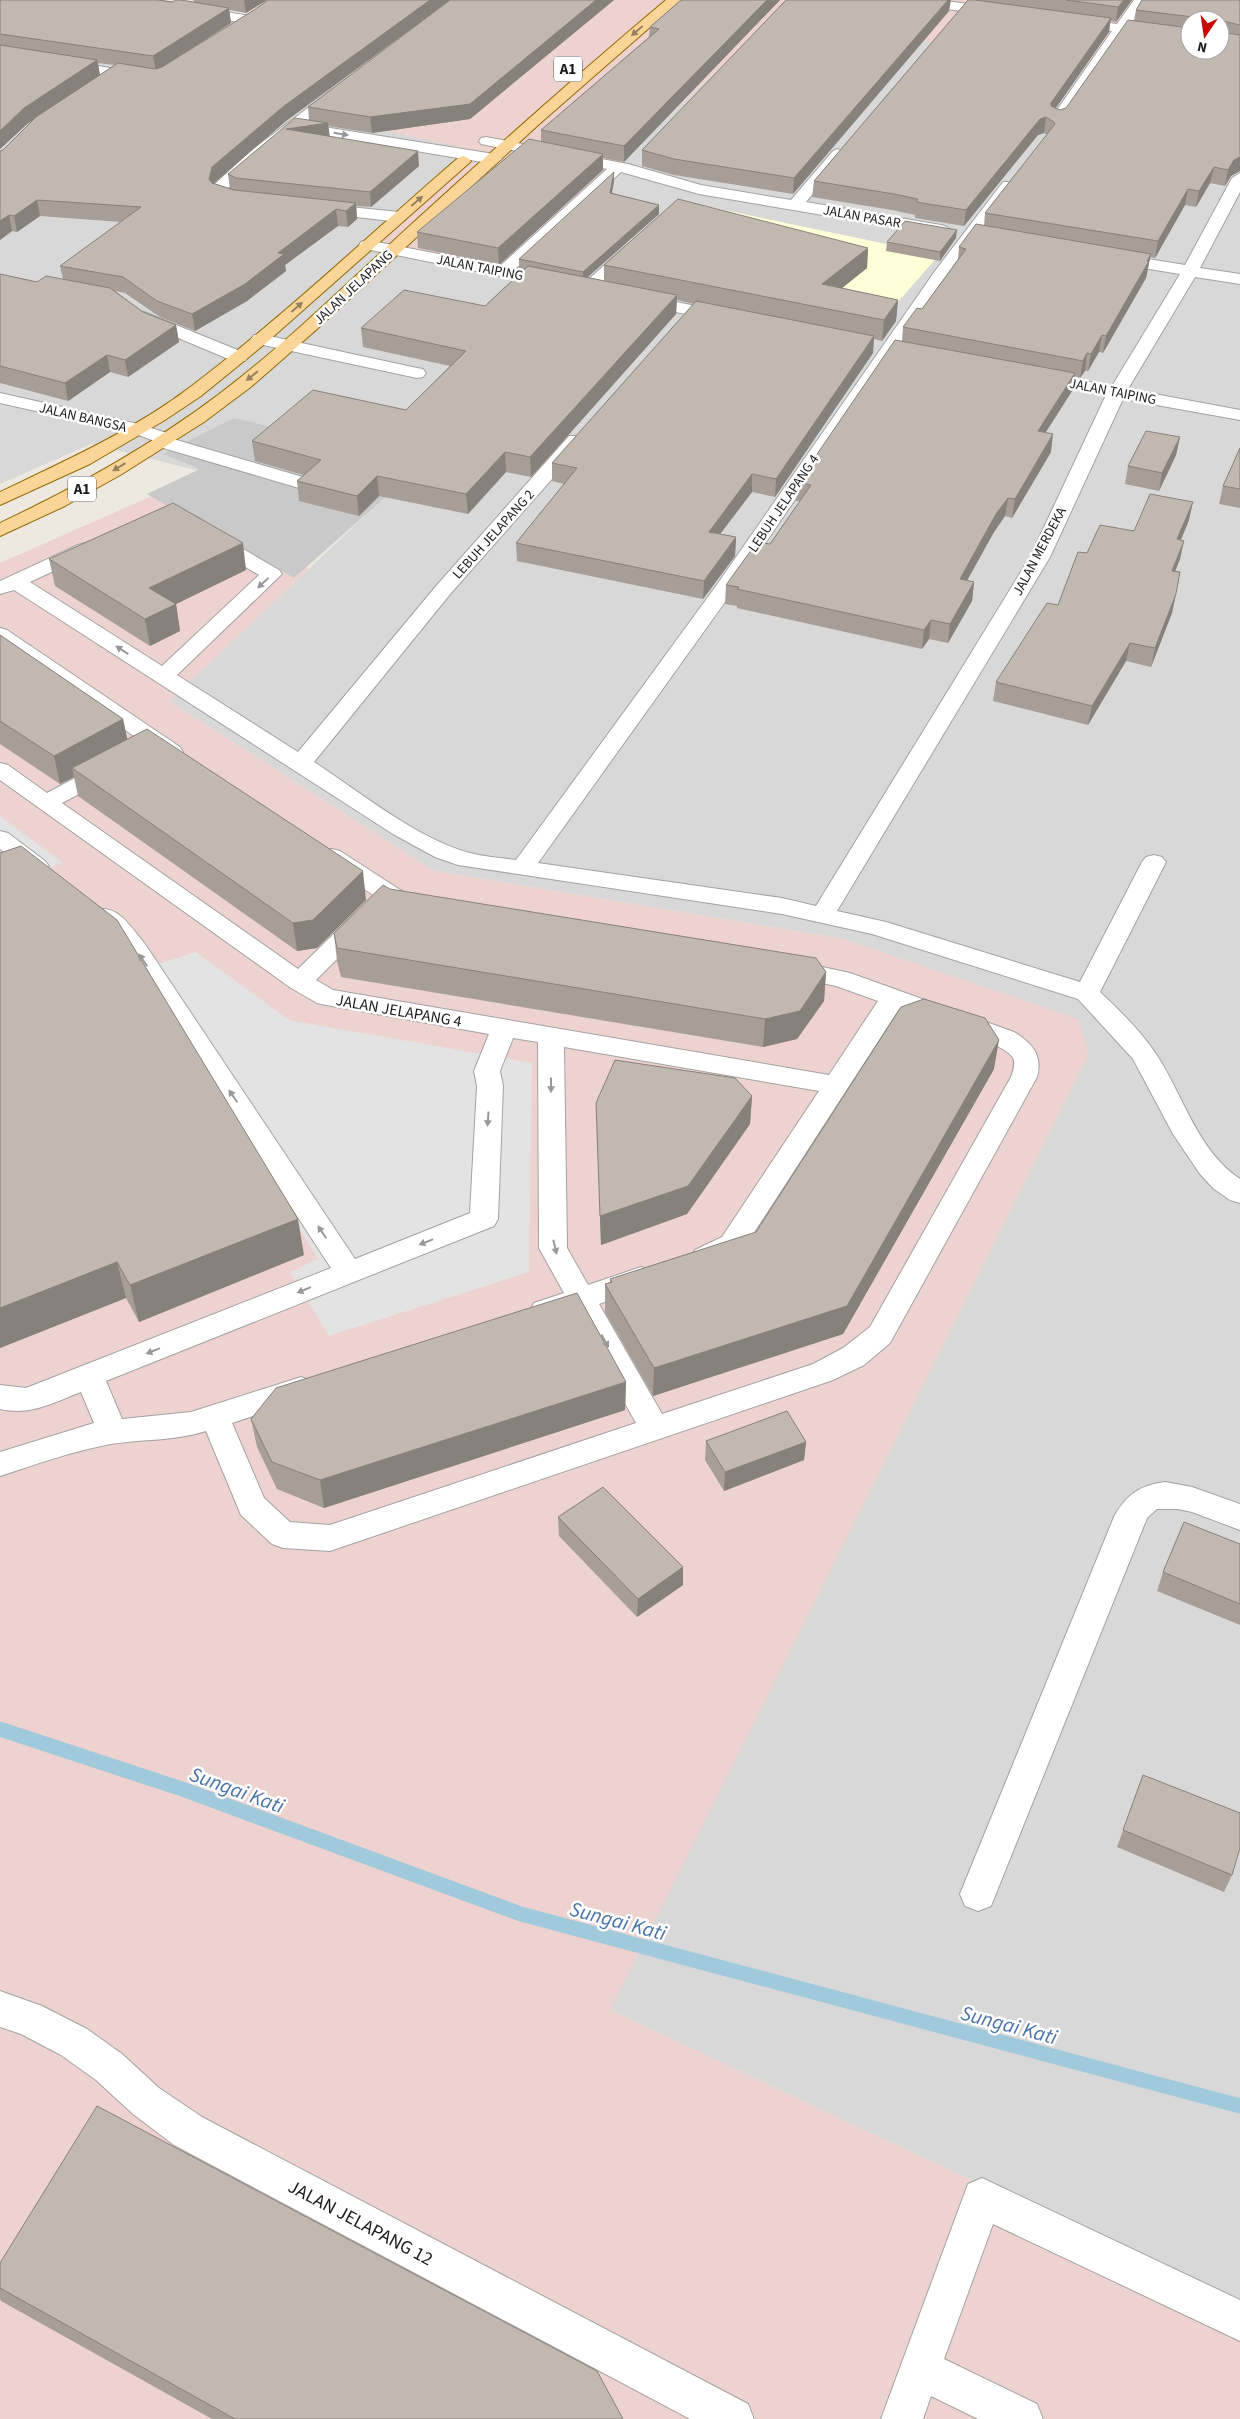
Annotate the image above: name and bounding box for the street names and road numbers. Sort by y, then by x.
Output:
road number: A1 [554,56,582,82]
street label: JALAN PASAR [821,200,902,234]
street label: JALAN JELAPANG [310,246,398,330]
street label: JALAN TAIPING [435,250,525,286]
street label: JALAN TAIPING [1068,374,1158,410]
street label: JALAN BANGSA [37,398,129,438]
street label: LEBUH JELAPANG 4 [744,451,824,557]
road number: A1 [68,476,96,502]
street label: LEBUH JELAPANG 2 [448,486,539,584]
street label: JALAN MERDEKA [1008,503,1072,599]
street label: JALAN JELAPANG 4 [334,989,464,1033]
street label: JALAN JELAPANG 12 [283,2174,438,2273]

